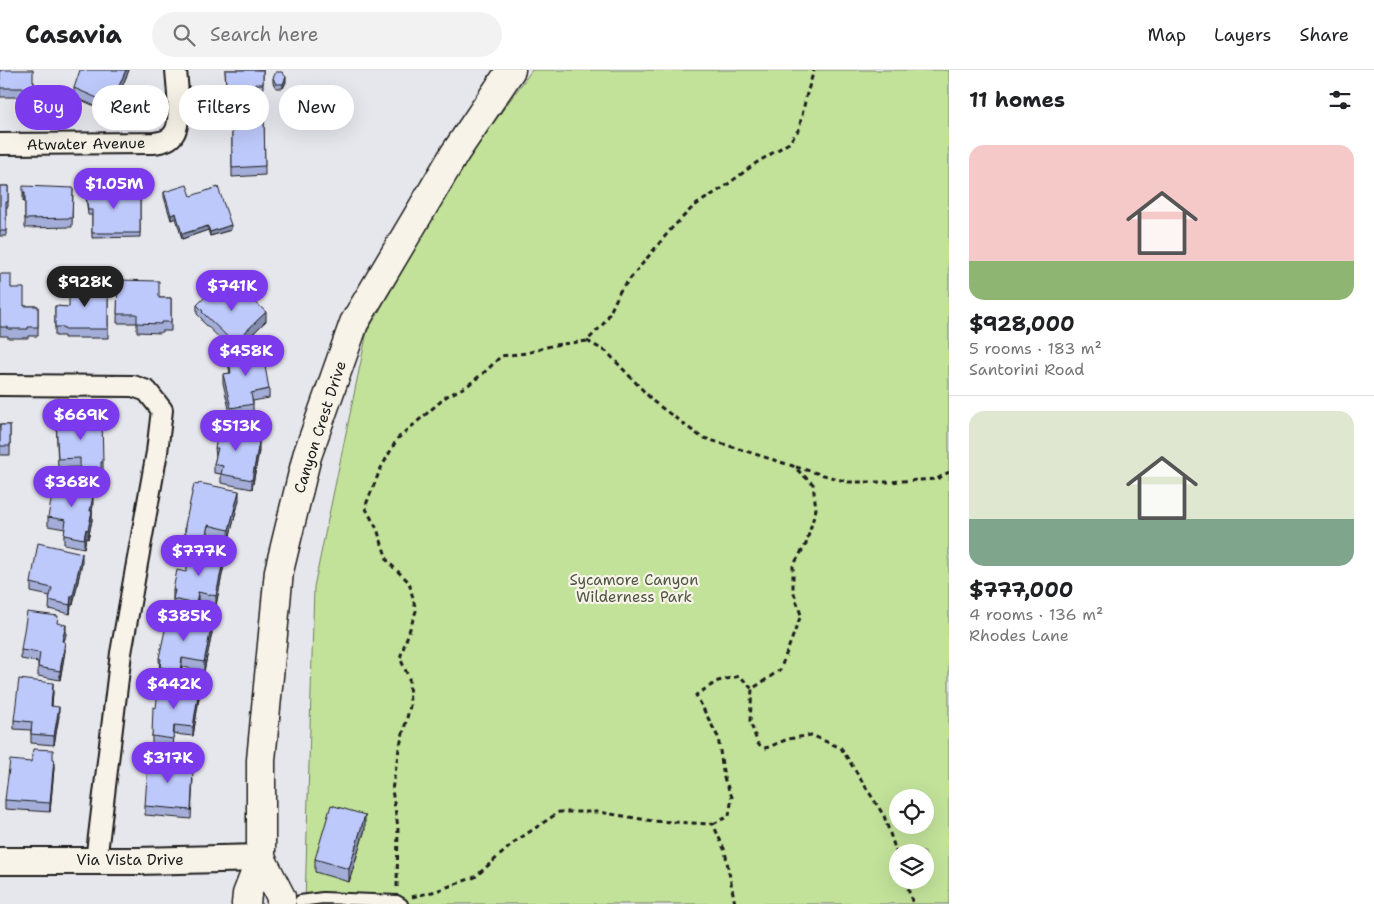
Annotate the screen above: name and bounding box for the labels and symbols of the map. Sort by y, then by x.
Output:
street label: Atwater Avenue [26,133,146,155]
pin: $1.05M [73,168,155,210]
pin: $928K [50,266,120,308]
pin: $741K [197,270,267,312]
pin: $458K [211,334,281,377]
street label: Canyon Crest Drive [289,358,351,496]
pin: $669K [46,398,116,441]
pin: $513K [201,410,271,452]
pin: $368K [37,466,107,508]
pin: $777K [164,534,234,577]
park label: Sycamore Canyon Wilderness Park [570,570,698,607]
pin: $385K [149,600,219,642]
pin: $442K [139,668,209,710]
pin: $317K [133,742,203,784]
street label: Via Vista Drive [76,850,184,870]

